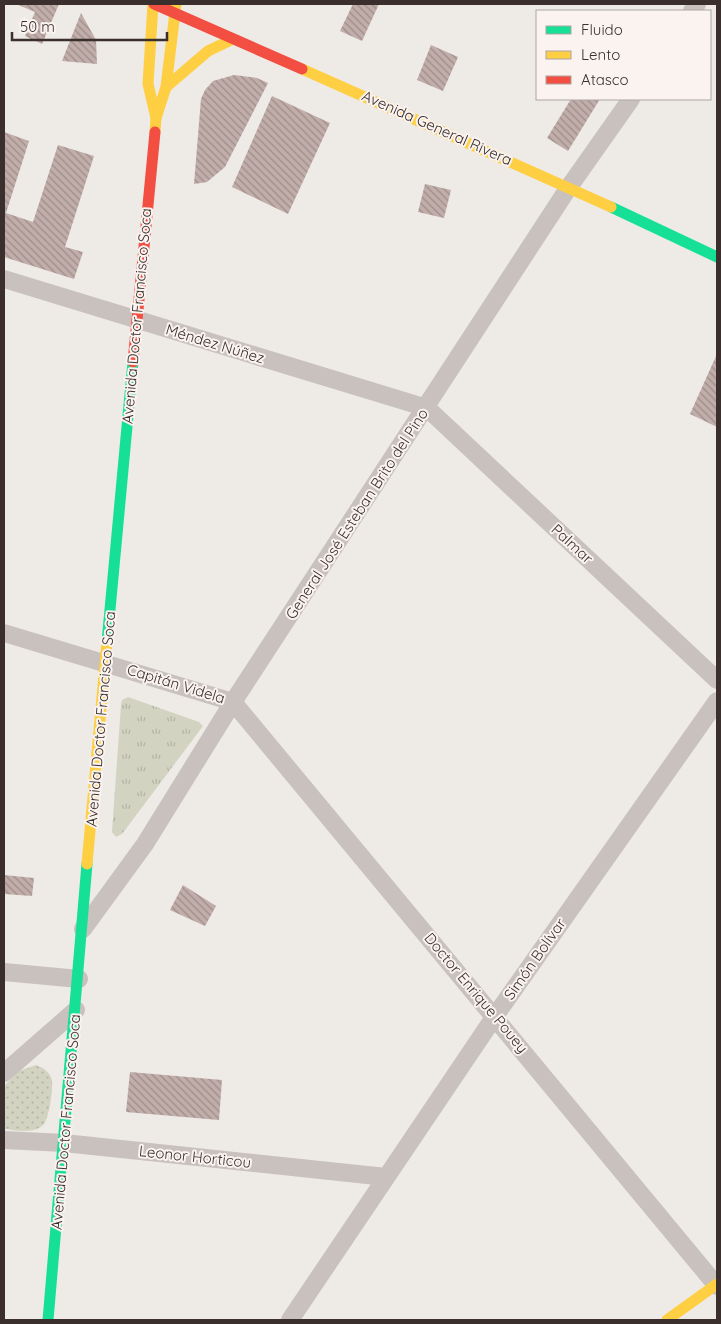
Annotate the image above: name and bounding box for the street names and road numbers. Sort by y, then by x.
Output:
street label: Avenida General Rivera [359,86,515,169]
street label: Avenida Doctor Francisco Soca [118,207,155,425]
street label: Méndez Núñez [164,319,267,368]
street label: General José Esteban Brito del Pino [281,405,432,623]
street label: Palmar [548,520,597,568]
street label: Avenida Doctor Francisco Soca [82,610,119,828]
street label: Capitán Videla [125,660,227,707]
street label: Simón Bolívar [499,914,570,1003]
street label: Doctor Enrique Pouey [420,929,532,1057]
street label: Avenida Doctor Francisco Soca [47,1013,84,1231]
street label: Leonor Horticou [138,1141,252,1172]

